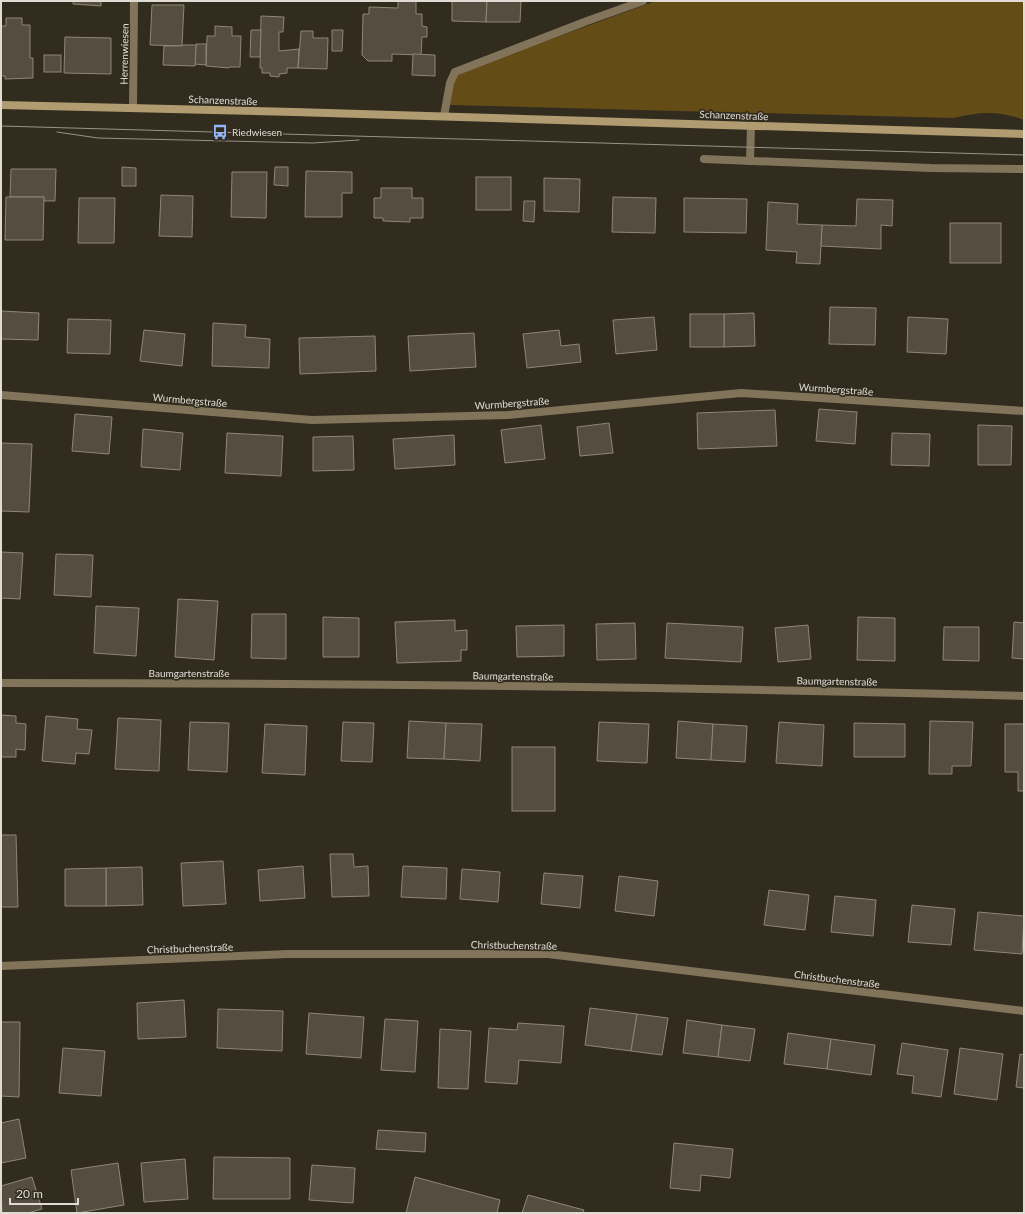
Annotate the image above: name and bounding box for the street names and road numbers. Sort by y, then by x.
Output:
street label: Herrenwiesen [117,23,131,85]
street label: Schanzenstraße [188,93,258,107]
street label: Schanzenstraße [699,108,769,122]
street label: Wurmbergstraße [798,380,874,398]
street label: Wurmbergstraße [152,391,228,409]
street label: Wurmbergstraße [474,394,550,412]
street label: Baumgartenstraße [149,667,229,679]
street label: Baumgartenstraße [472,669,554,683]
street label: Baumgartenstraße [796,674,878,688]
street label: Christbuchenstraße [471,938,557,952]
street label: Christbuchenstraße [147,941,233,955]
street label: Christbuchenstraße [794,968,880,990]

